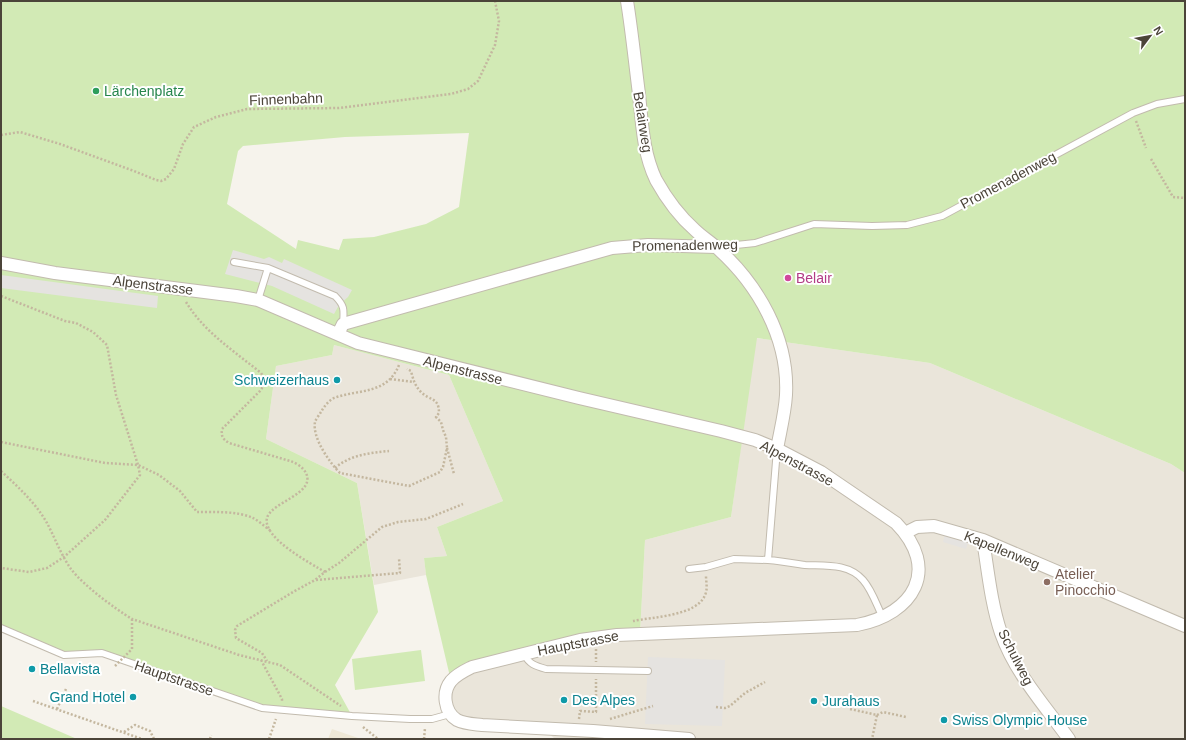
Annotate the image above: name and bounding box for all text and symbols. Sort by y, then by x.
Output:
north arrow [1130,16,1170,56]
text: N [1151,24,1166,37]
place label: Lärchenplatz [104,83,184,99]
marker: Lärchenplatz [91,86,101,96]
street label: Finnenbahn [249,90,323,108]
street label: Belairweg [630,90,656,154]
street label: Promenadenweg [958,148,1058,212]
street label: Promenadenweg [632,236,738,254]
place label: Belair [796,270,832,286]
street label: Alpenstrasse [112,272,194,298]
marker: Belair [783,273,793,283]
street label: Alpenstrasse [422,352,504,388]
place label: Schweizerhaus [234,372,329,388]
marker: Schweizerhaus [332,375,342,385]
street label: Alpenstrasse [758,437,837,489]
street label: Kapellenweg [962,528,1042,572]
place label: Atelier Pinocchio [1055,566,1116,598]
marker: Atelier Pinocchio [1042,577,1052,587]
street label: Schulweg [995,626,1037,688]
street label: Hauptstrasse [536,627,620,659]
street label: Hauptstrasse [132,657,216,699]
place label: Bellavista [40,661,100,677]
marker: Bellavista [27,664,37,674]
place label: Grand Hotel [50,689,125,705]
marker: Grand Hotel [128,692,138,702]
place label: Des Alpes [572,692,635,708]
place label: Jurahaus [822,693,880,709]
marker: Des Alpes [559,695,569,705]
marker: Jurahaus [809,696,819,706]
place label: Swiss Olympic House [952,712,1088,728]
marker: Swiss Olympic House [939,715,949,725]

